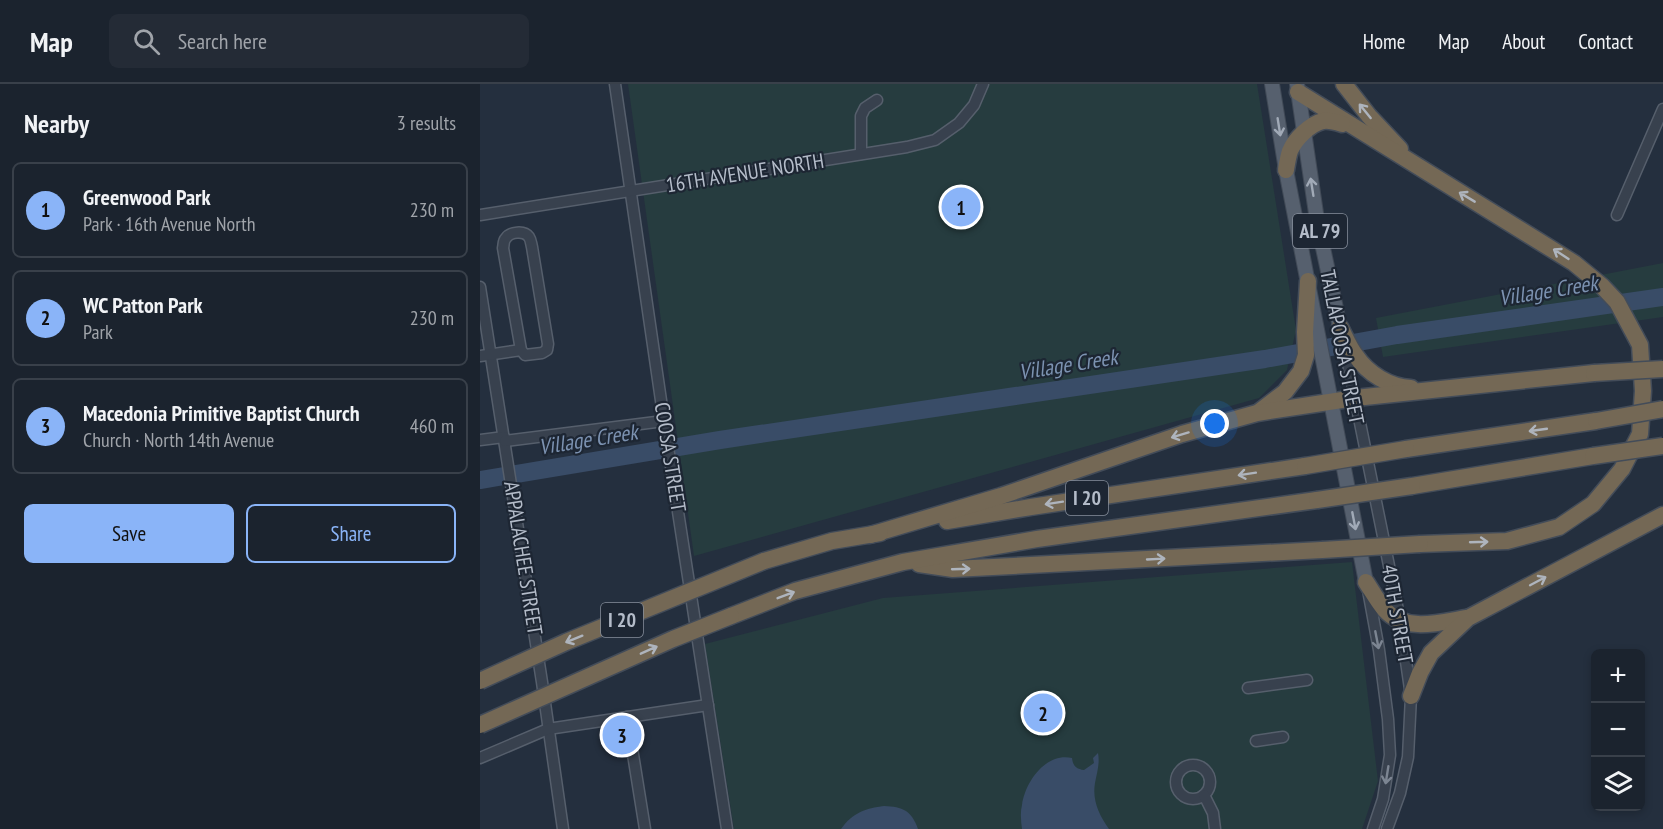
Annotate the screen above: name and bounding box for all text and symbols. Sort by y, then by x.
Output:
search box [109,14,529,68]
text: Map [30,23,73,60]
icon: search [130,25,163,58]
text: Search here [178,27,267,55]
text: Home [1363,28,1405,55]
text: Map [1438,28,1469,55]
text: About [1502,28,1545,55]
text: Contact [1578,28,1633,55]
one-way arrow [1359,103,1372,119]
text: Nearby [24,107,89,140]
text: 3 results [397,110,456,136]
one-way arrow [1274,117,1285,137]
street label: 16TH AVENUE NORTH [664,147,826,198]
one-way arrow [1307,178,1318,198]
text: Greenwood Park [83,183,211,211]
pin: 1 [942,184,980,230]
one-way arrow [1459,190,1476,202]
text: 1 [41,197,50,223]
text: 230 m [410,197,454,223]
text: Park · 16th Avenue North [83,211,255,237]
road number: AL 79 [1293,214,1347,248]
one-way arrow [1553,248,1570,260]
street label: TALLAPOOSA STREET [1314,268,1371,427]
water label: Village Creek [1497,268,1602,312]
text: WC Patton Park [83,291,203,319]
text: 2 [41,305,50,331]
text: 230 m [410,305,454,331]
text: Park [83,319,113,345]
water label: Village Creek [1017,342,1122,386]
text: Macedonia Primitive Baptist Church [83,399,360,427]
street label: COOSA STREET [648,400,693,514]
your location [1200,409,1229,438]
text: 3 [41,413,50,439]
text: 460 m [410,413,454,439]
water label: Village Creek [537,417,642,461]
one-way arrow [1528,424,1548,435]
text: Church · North 14th Avenue [83,427,274,453]
one-way arrow [1171,430,1190,441]
one-way arrow [1238,469,1257,480]
street label: APPALACHEE STREET [498,479,549,637]
road number: I 20 [1066,481,1108,515]
one-way arrow [1045,498,1065,509]
button: Save [24,504,234,563]
button: Share [246,504,456,563]
one-way arrow [1349,511,1360,531]
one-way arrow [1468,536,1488,547]
one-way arrow [1146,553,1166,564]
street label: 40TH STREET [1376,562,1420,666]
one-way arrow [951,563,971,574]
one-way arrow [1529,575,1546,587]
one-way arrow [776,589,795,600]
road number: I 20 [601,603,643,637]
one-way arrow [1372,630,1383,649]
one-way arrow [565,634,584,645]
one-way arrow [639,644,657,655]
map controls [1591,649,1645,811]
button: + [1591,649,1645,703]
pin: 2 [1024,690,1062,736]
button: − [1591,703,1645,757]
pin: 3 [602,712,642,758]
button: layers [1591,757,1645,811]
one-way arrow [1381,764,1392,784]

